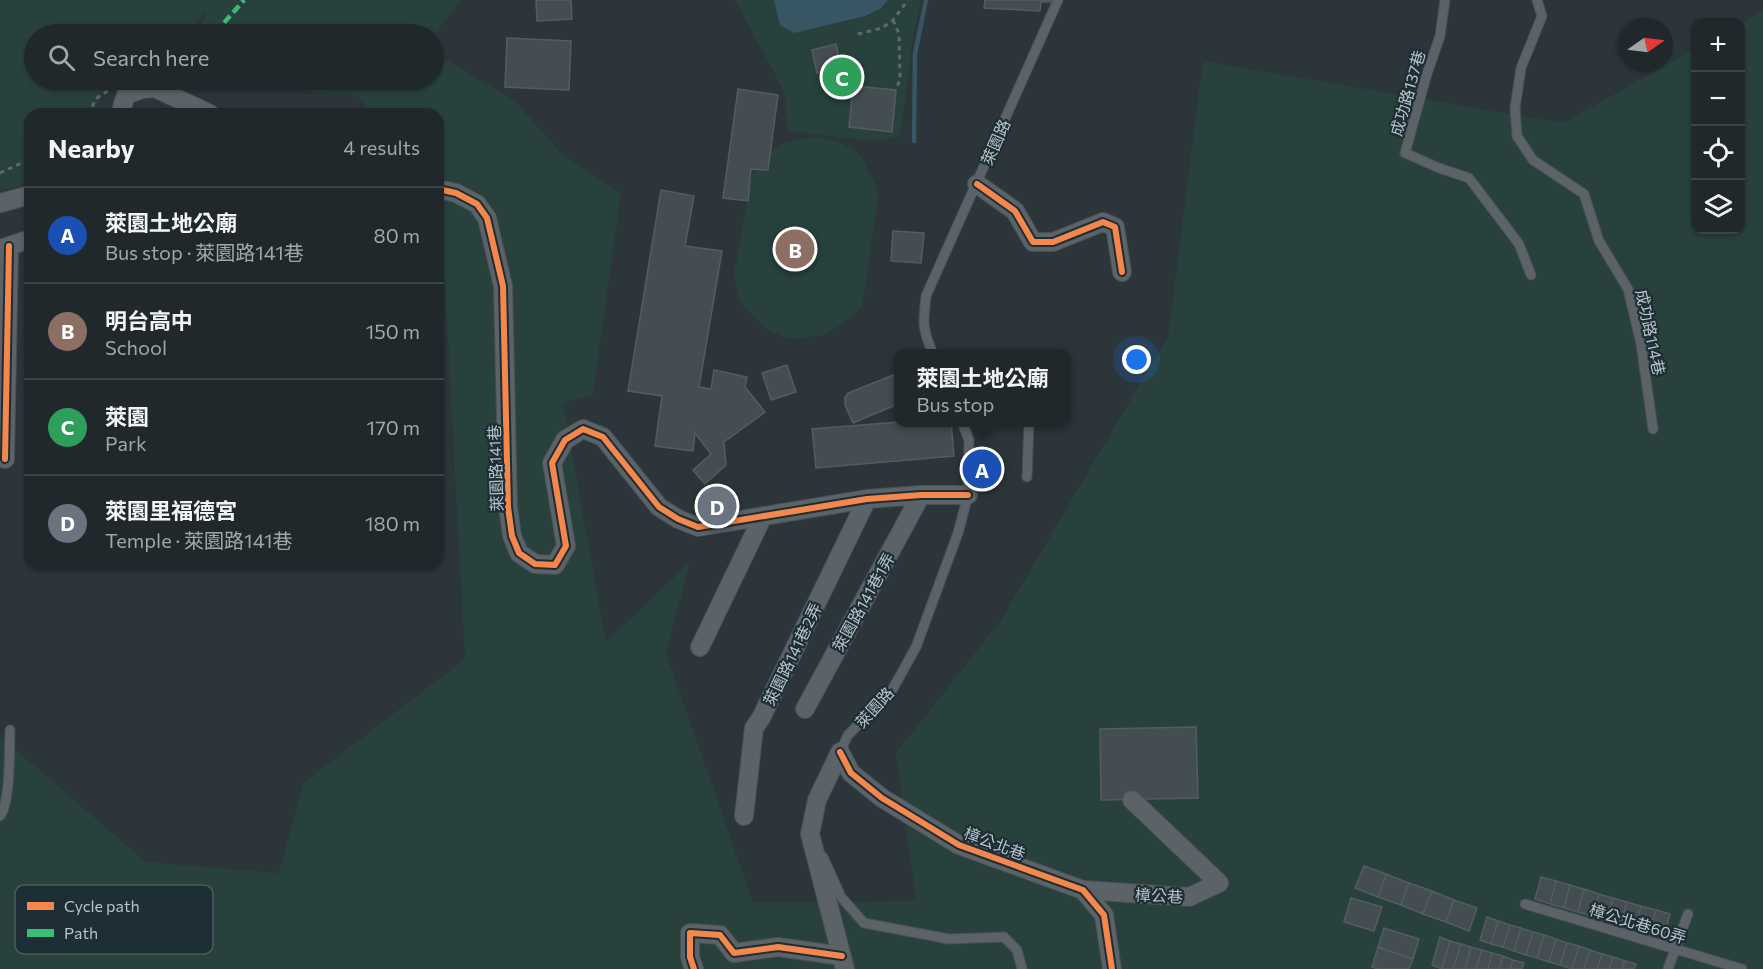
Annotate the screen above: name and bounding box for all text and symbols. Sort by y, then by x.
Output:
north arrow [1619,18,1673,72]
map controls [1691,18,1745,234]
button: + [1691,18,1745,72]
search box [24,24,444,90]
icon: search [45,41,78,74]
text: Search here [93,44,209,71]
street label: 成功路137巷 [1386,48,1428,138]
pin: C [822,54,862,100]
button: − [1691,72,1745,126]
street label: 萊園路 [977,116,1013,168]
button: locate [1691,126,1745,180]
text: Nearby [48,132,135,163]
text: 4 results [343,135,420,159]
button: layers [1691,180,1745,234]
text: 萊園土地公廟 [105,209,237,236]
text: A [60,223,75,247]
text: 80 m [374,223,420,247]
pin: B [776,226,814,272]
text: Bus stop · 萊園路141巷 [105,240,304,264]
street label: 成功路114巷 [1633,287,1669,377]
text: 明台高中 [105,307,193,334]
text: B [61,319,74,343]
text: 150 m [366,319,420,343]
text: School [105,335,167,359]
your location [1122,345,1151,374]
popup [894,349,1071,427]
text: 萊園土地公廟 [916,364,1049,391]
text: Bus stop [916,392,994,416]
text: 萊園 [105,403,149,430]
text: C [61,415,74,439]
text: 170 m [367,415,420,439]
street label: 萊園路141巷 [484,424,506,512]
text: Park [105,431,147,455]
pin: A [962,446,1002,492]
pin: D [698,484,736,528]
text: 萊園里福德宮 [105,497,237,524]
text: D [60,511,75,535]
text: 180 m [365,511,420,535]
text: Temple · 萊園路141巷 [105,528,293,552]
street label: 萊園路141巷1弄 [828,549,898,655]
street label: 萊園路141巷2弄 [759,600,825,708]
street label: 萊園路 [851,683,897,731]
street label: 樟公北巷 [962,823,1028,863]
street label: 樟公巷 [1135,884,1183,906]
legend [15,885,213,954]
text: Cycle path [64,896,140,915]
street label: 樟公北巷60弄 [1587,899,1689,947]
text: Path [64,923,98,942]

